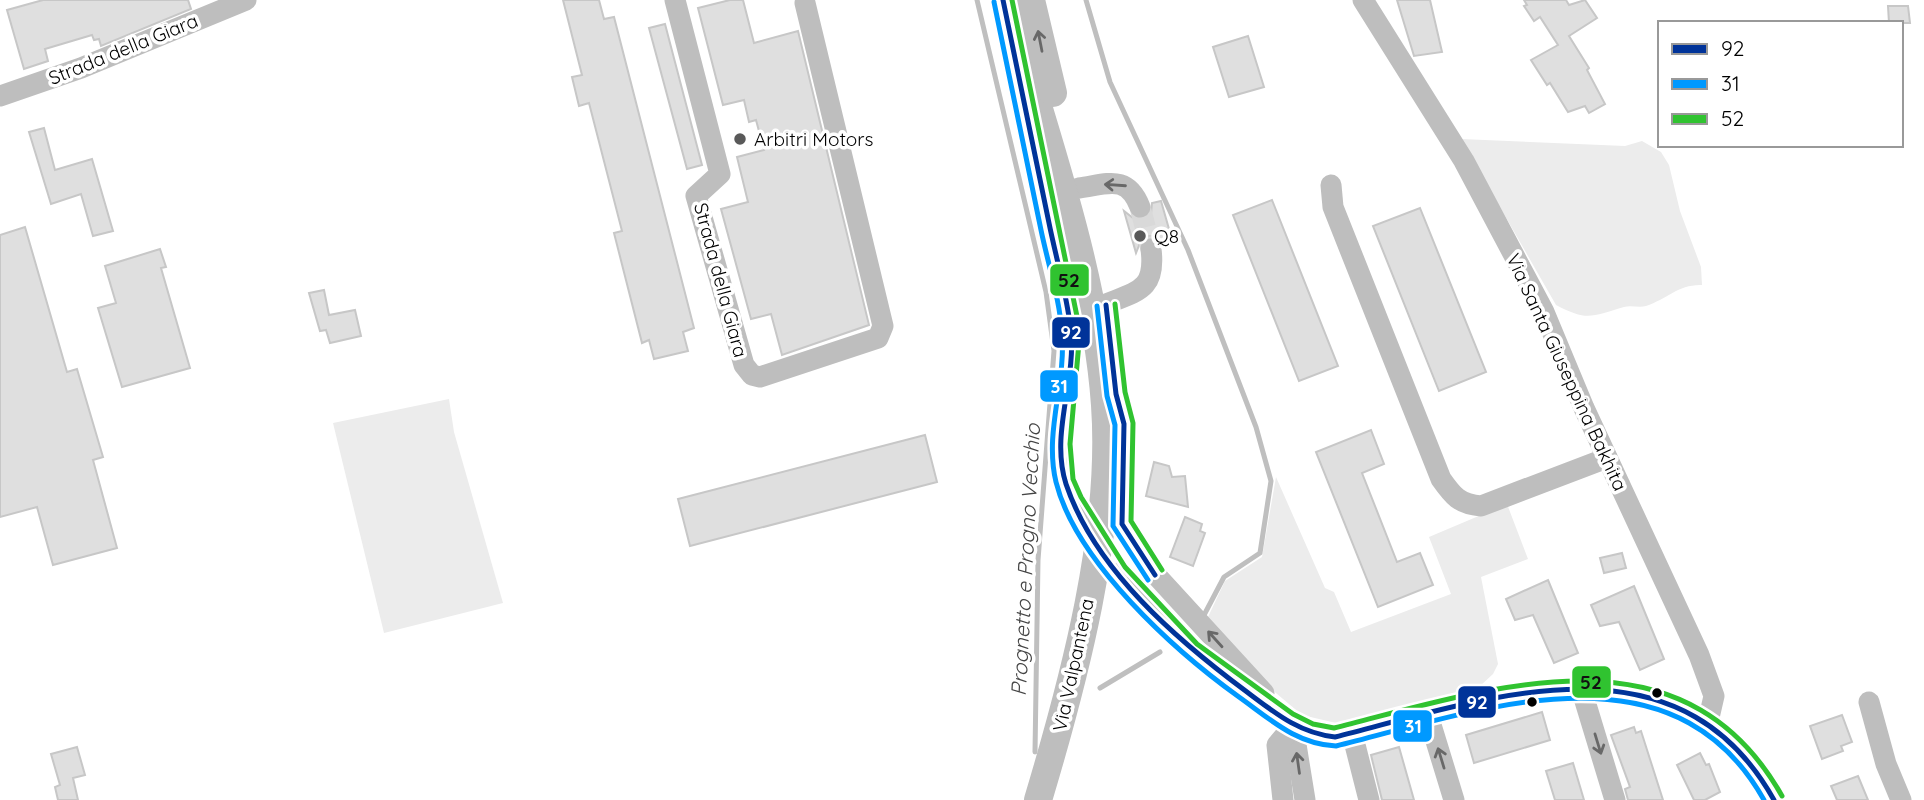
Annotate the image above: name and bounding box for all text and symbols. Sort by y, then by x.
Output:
street label: Strada della Giara [45,8,201,90]
legend [1658,21,1903,147]
one-way arrow [1032,30,1046,53]
text: 92 [1721,35,1744,61]
text: 31 [1721,70,1740,96]
text: 52 [1721,105,1744,131]
place label: Arbitri Motors [754,127,874,151]
marker: Arbitri Motors [732,131,748,147]
one-way arrow [1104,179,1127,192]
street label: Strada della Giara [689,200,753,360]
place label: Q8 [1154,224,1179,248]
marker: Q8 [1132,228,1148,244]
street label: Via Santa Giuseppina Bakhita [1501,250,1633,494]
line badge: 52 [1049,263,1090,297]
text: 52 [1058,268,1080,292]
line badge: 92 [1051,316,1091,349]
text: 92 [1060,320,1082,344]
line badge: 31 [1039,369,1079,403]
text: 31 [1050,374,1068,398]
water label: Prognetto e Progno Vecchio [1005,422,1045,697]
street label: Via Valpantena [1047,596,1099,734]
one-way arrow [1207,630,1223,648]
line badge: 52 [1571,665,1612,699]
text: 52 [1580,670,1602,694]
line badge: 92 [1457,685,1497,719]
unlabelled marker [1650,686,1664,700]
text: 92 [1466,690,1488,714]
unlabelled marker [1525,695,1539,709]
line badge: 31 [1392,709,1433,743]
text: 31 [1404,714,1422,738]
one-way arrow [1593,733,1606,755]
one-way arrow [1433,747,1446,769]
one-way arrow [1291,752,1304,775]

